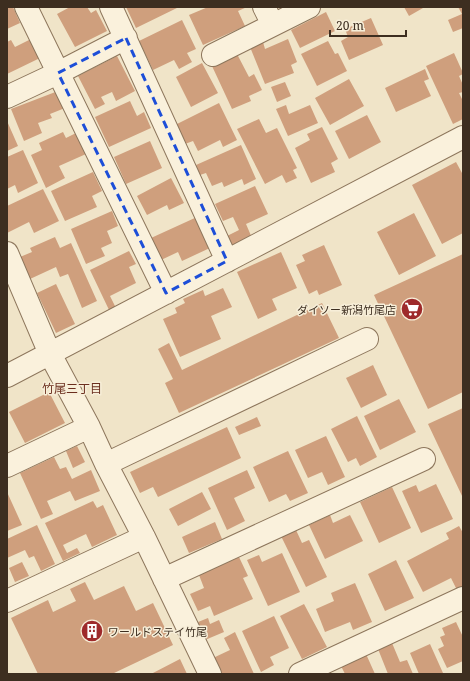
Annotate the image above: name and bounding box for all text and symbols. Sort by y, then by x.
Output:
scale bar [330,12,406,38]
text: 20 m [336,17,364,34]
supermarket icon: ダイソー新潟竹尾店 [399,296,425,322]
place label: ダイソー新潟竹尾店 [297,302,396,317]
district label: 竹尾三丁目 [42,380,102,397]
building icon: ワールドステイ竹尾 [79,618,105,644]
place label: ワールドステイ竹尾 [108,624,207,639]

